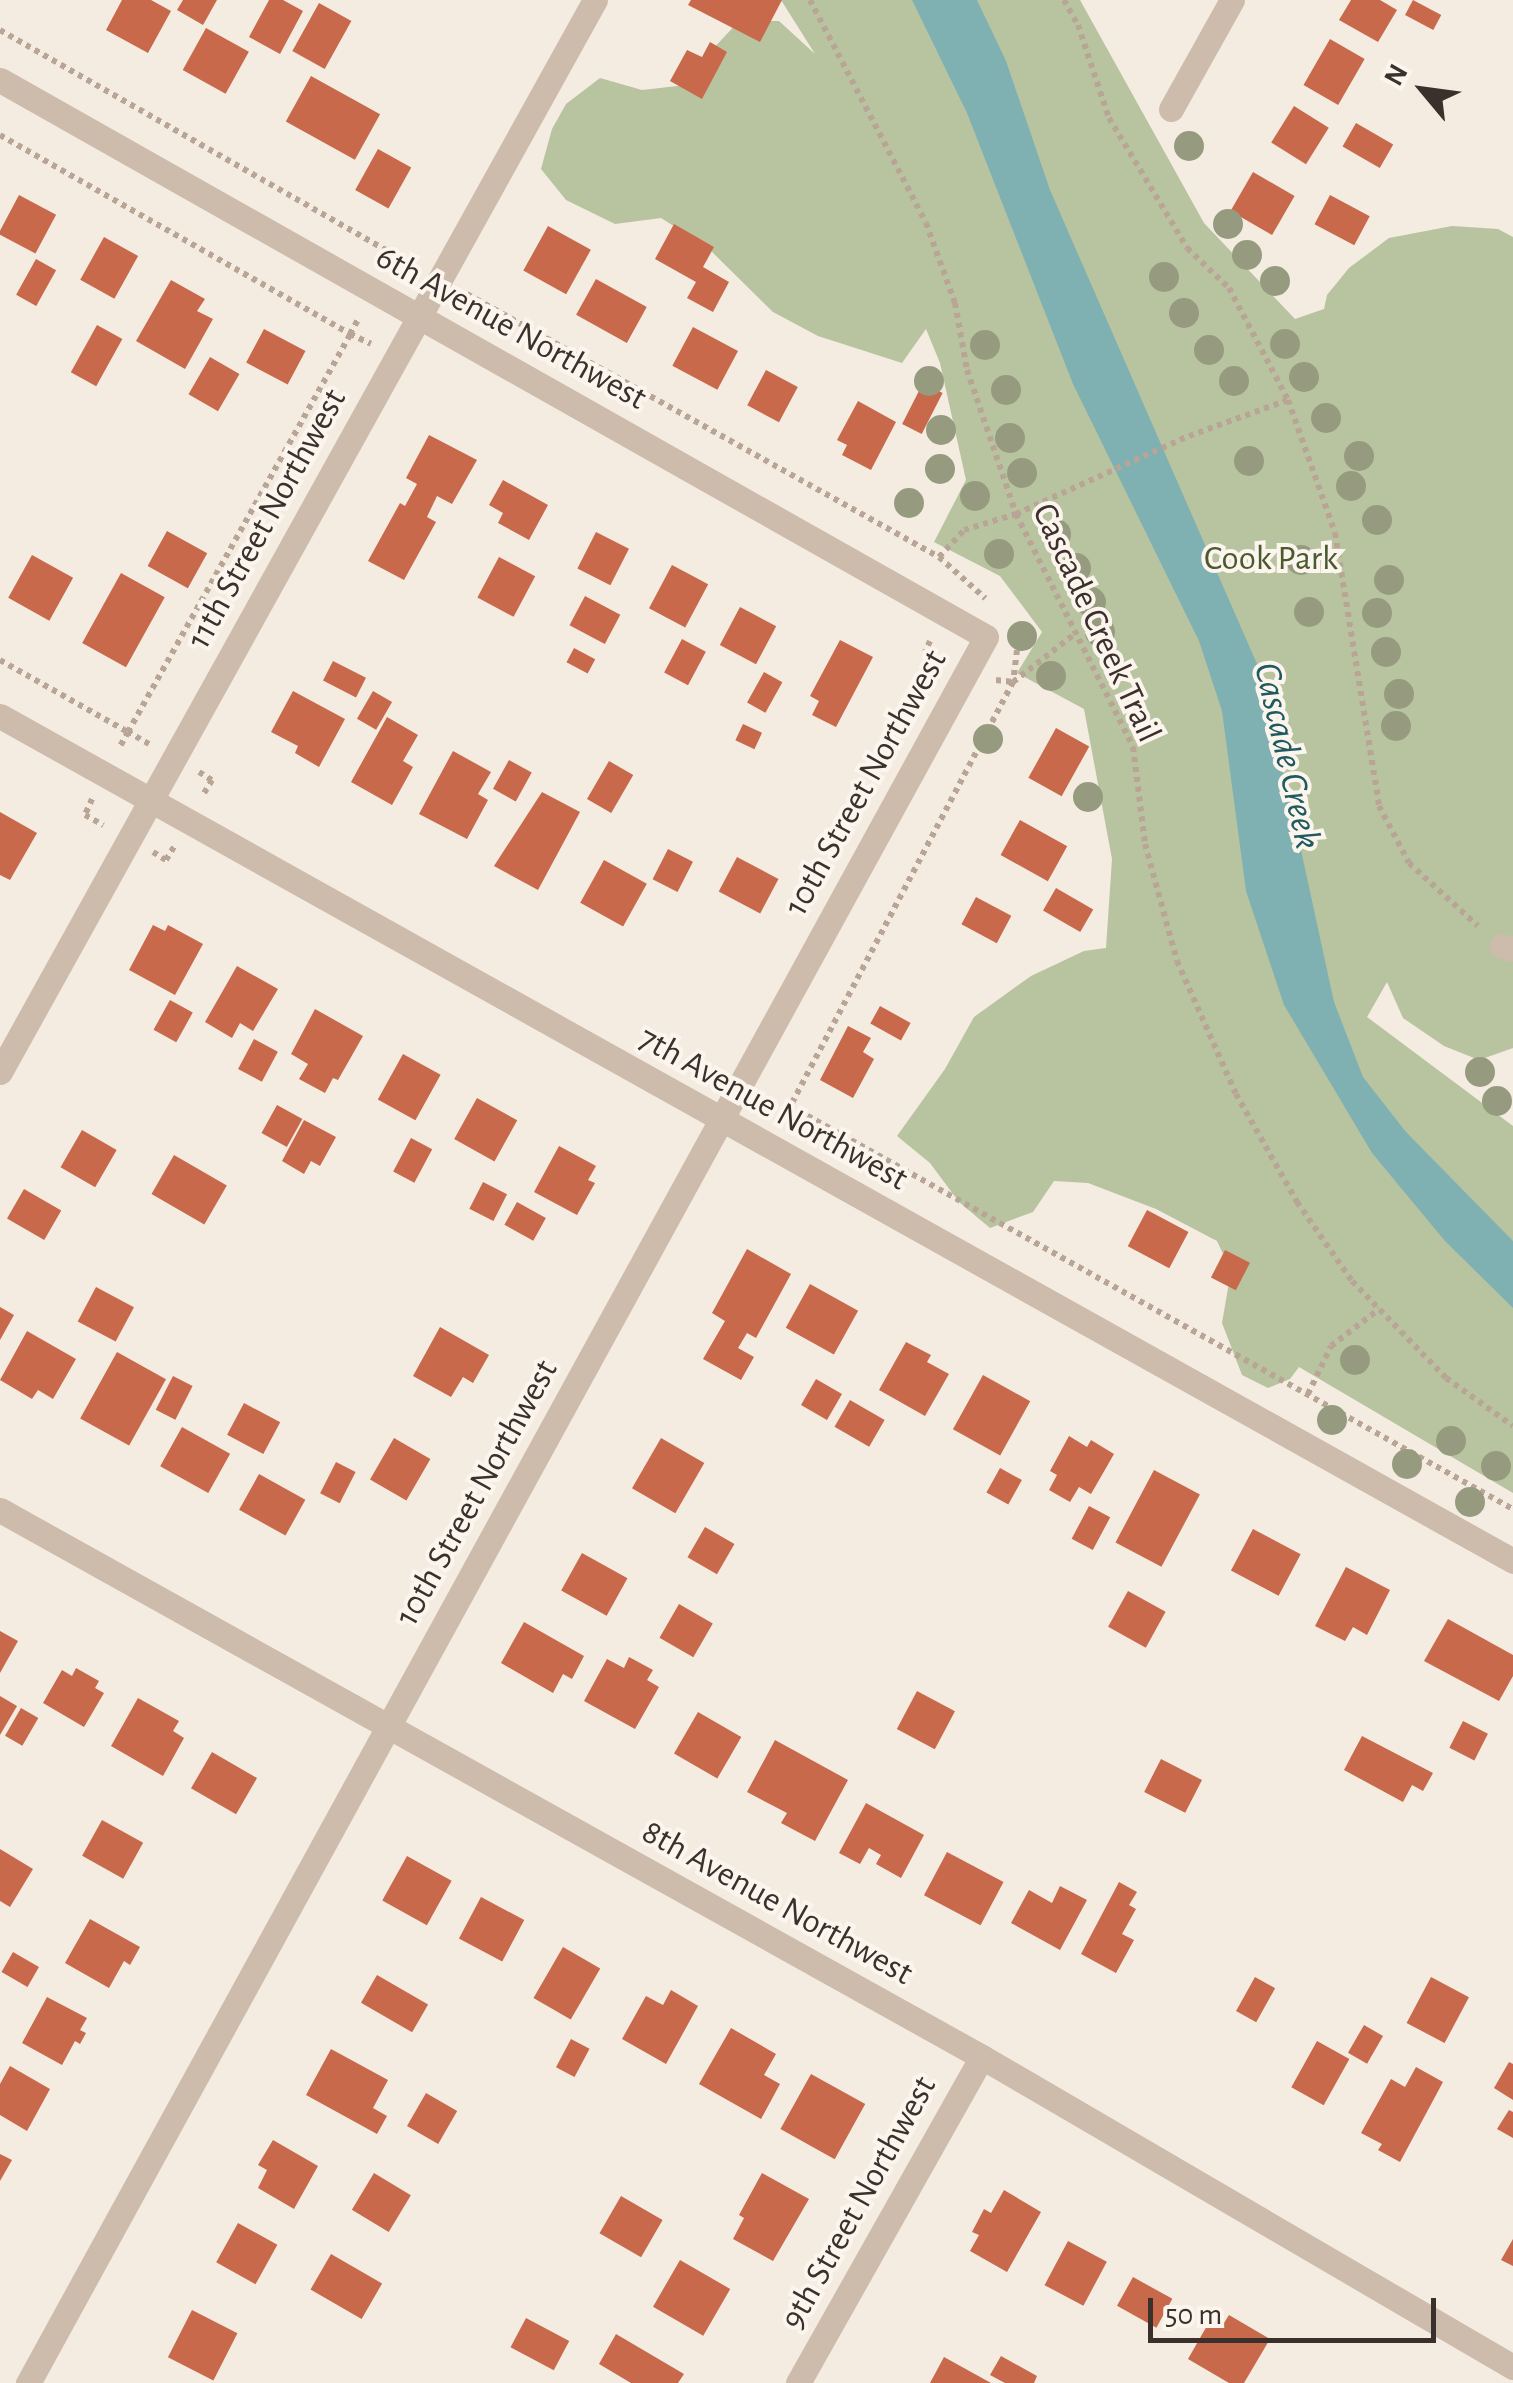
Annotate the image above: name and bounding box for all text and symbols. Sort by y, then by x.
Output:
north arrow [1373,40,1473,140]
text: N [1380,60,1414,91]
street label: 6th Avenue Northwest [368,236,654,420]
street label: 11th Street Northwest [178,382,356,656]
street label: Cascade Creek Trail [1022,497,1170,749]
park label: Cook Park [1204,538,1338,580]
street label: 10th Street Northwest [776,643,956,923]
water label: Cascade Creek [1242,658,1330,854]
street label: 7th Avenue Northwest [631,1018,915,1200]
street label: 10th Street Northwest [387,1353,567,1633]
street label: 8th Avenue Northwest [634,1811,920,1995]
street label: 9th Street Northwest [772,2069,946,2337]
scale bar [1153,2278,1440,2340]
text: 50 m [1165,2300,1222,2330]

